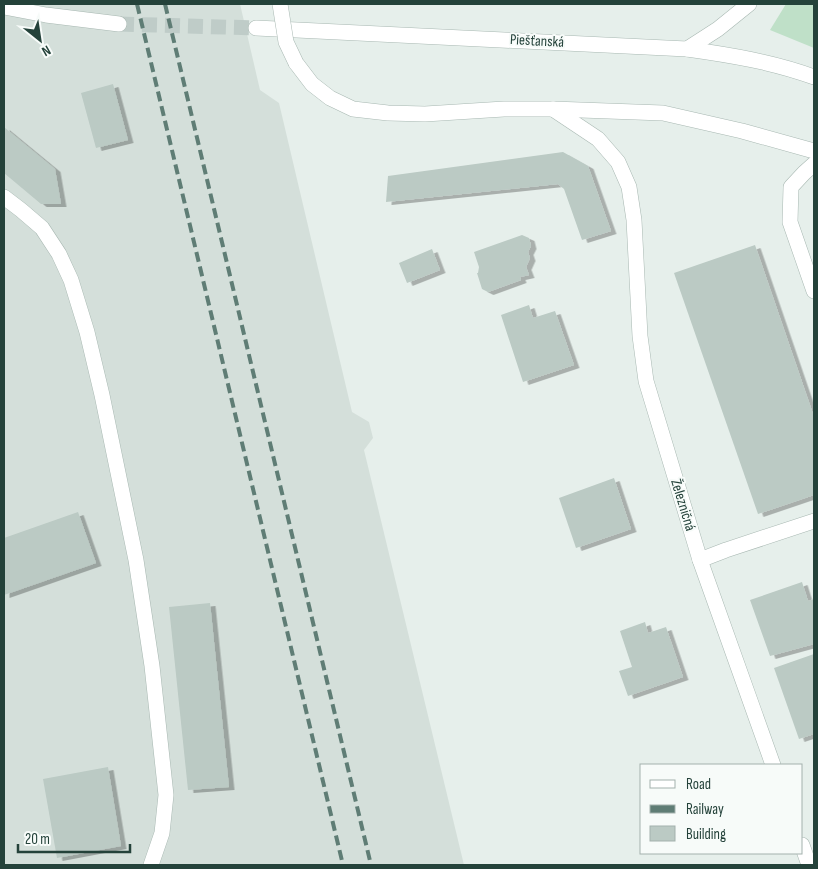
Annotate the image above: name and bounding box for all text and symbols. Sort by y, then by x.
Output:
north arrow [15,15,65,65]
street label: Piešťanská [509,30,565,52]
text: N [39,42,54,60]
street label: Železničná [666,477,700,534]
legend [640,764,803,854]
text: Road [686,775,711,794]
text: Railway [686,800,724,819]
scale bar [18,822,130,854]
text: Building [686,825,726,844]
text: 20 m [25,830,50,849]

